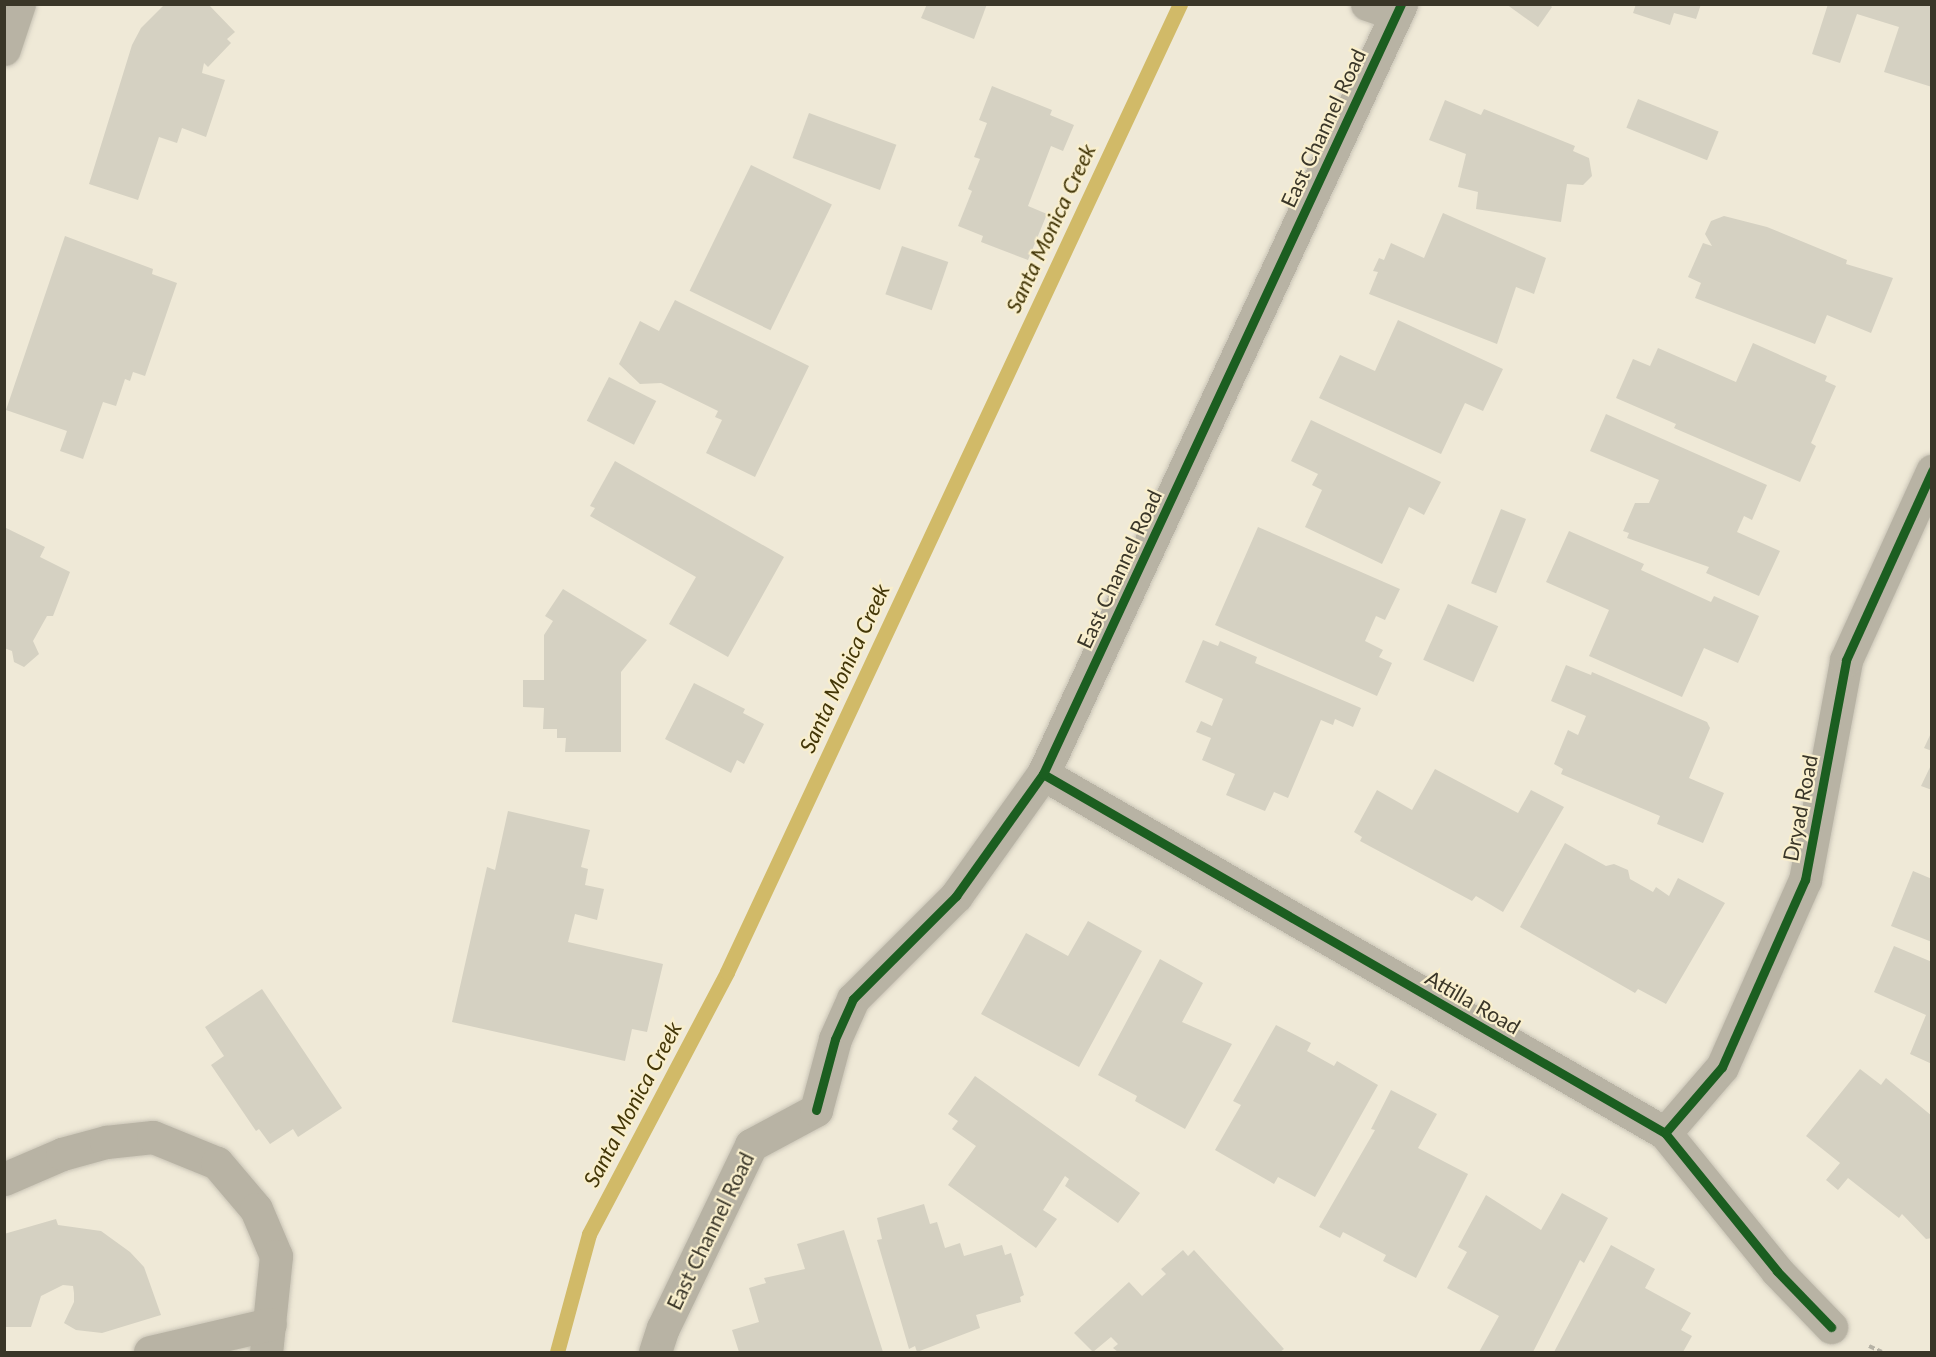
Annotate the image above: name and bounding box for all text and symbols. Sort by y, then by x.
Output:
street label: East Channel Road [1275,45,1371,211]
water label: Santa Monica Creek [999,139,1101,317]
street label: East Channel Road [1071,486,1167,652]
water label: Santa Monica Creek [793,579,895,757]
street label: Dryad Road [1777,753,1823,863]
street label: Attilla Road [1421,965,1525,1039]
water label: Santa Monica Creek [577,1017,687,1191]
street label: East Channel Road [661,1148,759,1314]

